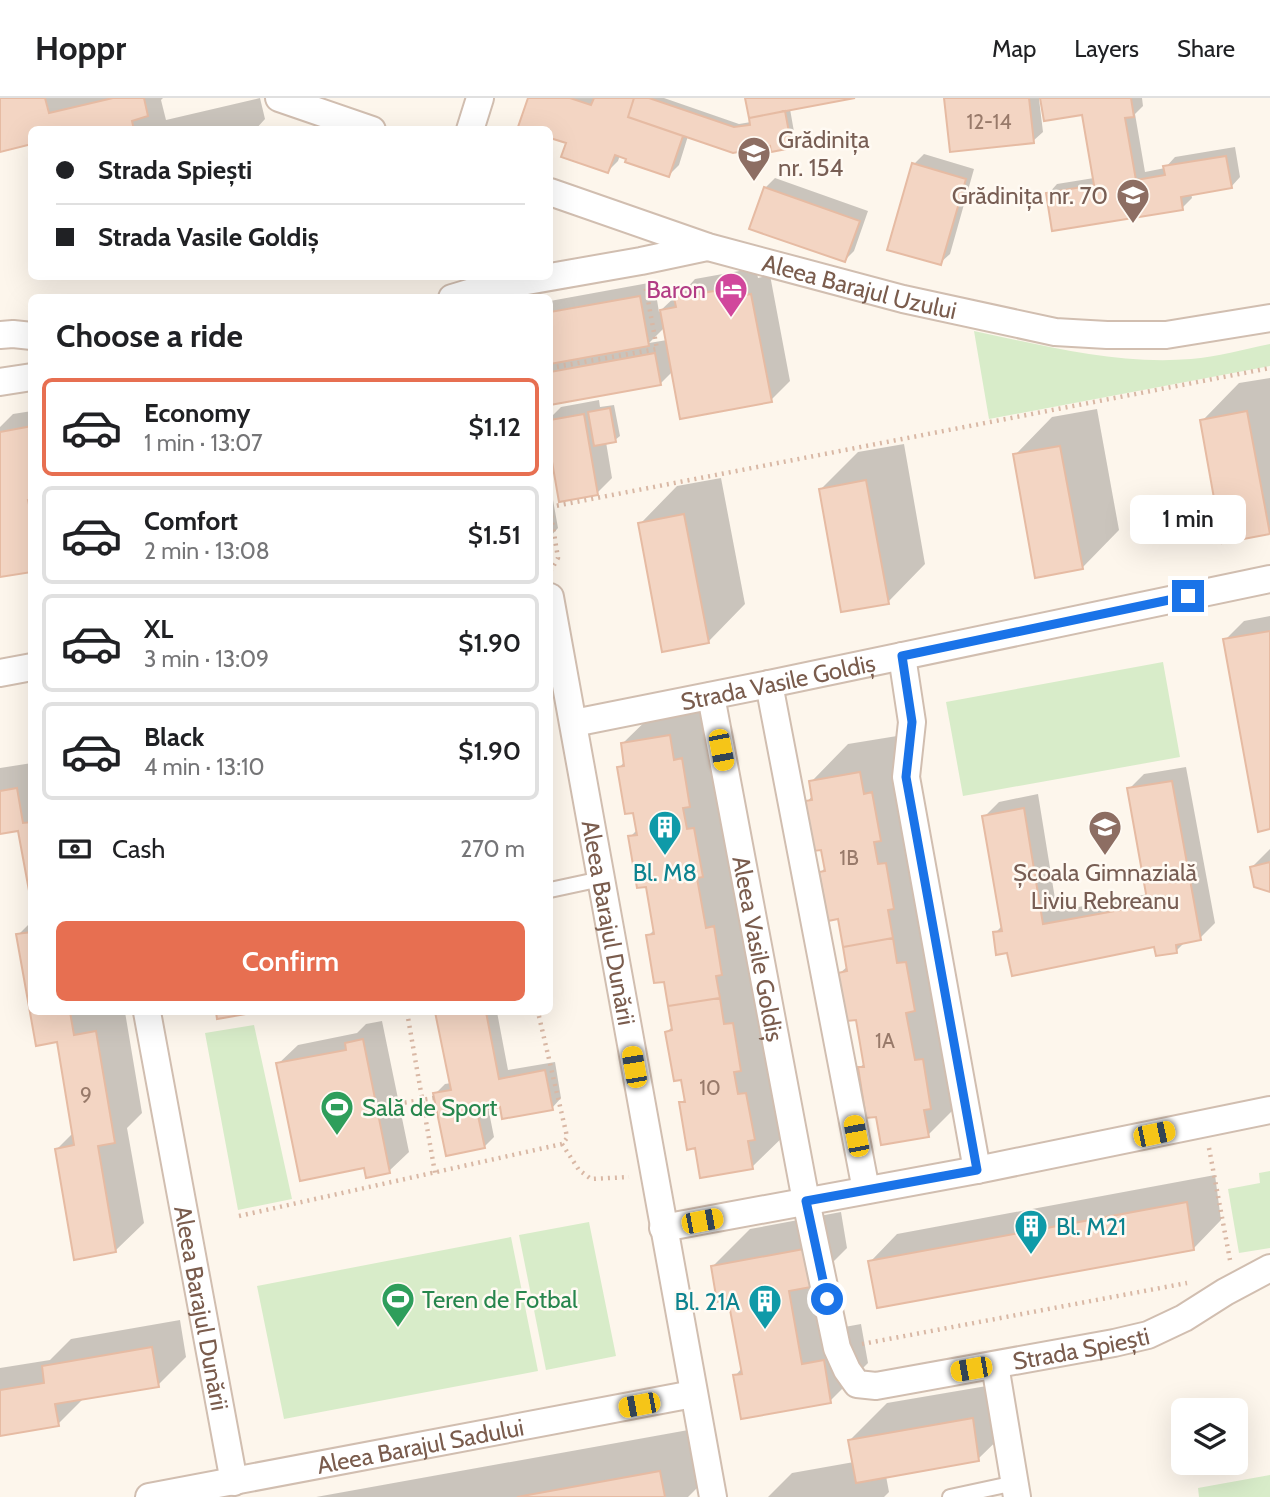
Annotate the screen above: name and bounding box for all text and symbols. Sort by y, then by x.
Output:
text: Hoppr [35,28,126,68]
text: Map [992,34,1036,63]
text: Layers [1074,34,1139,63]
text: Share [1177,34,1235,63]
house number: 12-14 [966,109,1012,134]
place label: Grădinița nr. 154 [778,125,870,182]
school or university icon: Grădinița nr. 154 [735,134,773,183]
text: Strada Spiești [98,154,252,186]
school or university icon: Grădinița nr. 70 [1114,176,1152,225]
place label: Grădinița nr. 70 [952,181,1108,211]
text: Strada Vasile Goldiș [98,221,319,253]
street label: Aleea Barajul Uzului [759,248,960,325]
hotel icon: Baron [712,270,750,319]
place label: Baron [646,275,706,304]
text: Choose a ride [56,316,243,355]
icon: car [60,396,123,459]
text: Economy [144,397,250,429]
text: $1.12 [469,411,521,443]
text: 1 min · 13:07 [144,429,263,457]
callout: 1 min [1130,494,1246,544]
icon: car [60,504,123,567]
text: Comfort [144,505,238,537]
text: 1 min [1162,505,1214,533]
text: $1.51 [468,519,521,551]
text: 2 min · 13:08 [144,537,270,565]
route end [1172,580,1204,612]
icon: car [60,612,123,675]
text: XL [144,613,173,645]
text: $1.90 [458,627,521,659]
text: 3 min · 13:09 [144,645,269,673]
street label: Strada Vasile Goldiș [678,648,878,716]
icon: car [60,720,123,783]
text: Black [144,721,204,753]
car [707,727,736,773]
text: $1.90 [458,735,521,767]
text: 4 min · 13:10 [144,753,264,781]
building icon: Bl. M8 [646,808,684,857]
school or university icon: Școala Gimnazială Liviu Rebreanu [1086,808,1124,857]
street label: Aleea Barajul Dunării [576,818,642,1028]
icon: cash [56,830,94,868]
text: Cash [112,833,165,865]
text: 270 m [460,835,525,863]
house number: 1B [839,845,859,870]
street label: Aleea Vasile Goldiș [727,853,790,1044]
place label: Bl. M8 [633,858,697,887]
place label: Școala Gimnazială Liviu Rebreanu [1013,858,1198,915]
button: Confirm [56,921,525,1001]
house number: 1A [875,1028,895,1053]
car [621,1044,648,1090]
house number: 10 [699,1075,721,1100]
house number: 9 [80,1082,92,1107]
sports icon: Sală de Sport [318,1088,356,1137]
place label: Sală de Sport [362,1093,497,1122]
car [842,1113,871,1159]
car [1132,1119,1177,1149]
street label: Aleea Barajul Dunării [169,1203,235,1413]
car [680,1207,725,1235]
building icon: Bl. M21 [1012,1207,1050,1256]
place label: Bl. M21 [1056,1212,1126,1241]
sports icon: Teren de Fotbal [379,1280,417,1329]
building icon: Bl. 21A [746,1282,784,1331]
route start [811,1283,843,1315]
place label: Teren de Fotbal [422,1285,578,1314]
place label: Bl. 21A [675,1287,740,1316]
street label: Strada Spiești [1010,1321,1152,1376]
car [949,1355,994,1383]
car [617,1391,662,1419]
map controls [1171,1398,1248,1475]
button: layers [1171,1398,1248,1475]
street label: Aleea Barajul Sadului [314,1412,526,1479]

